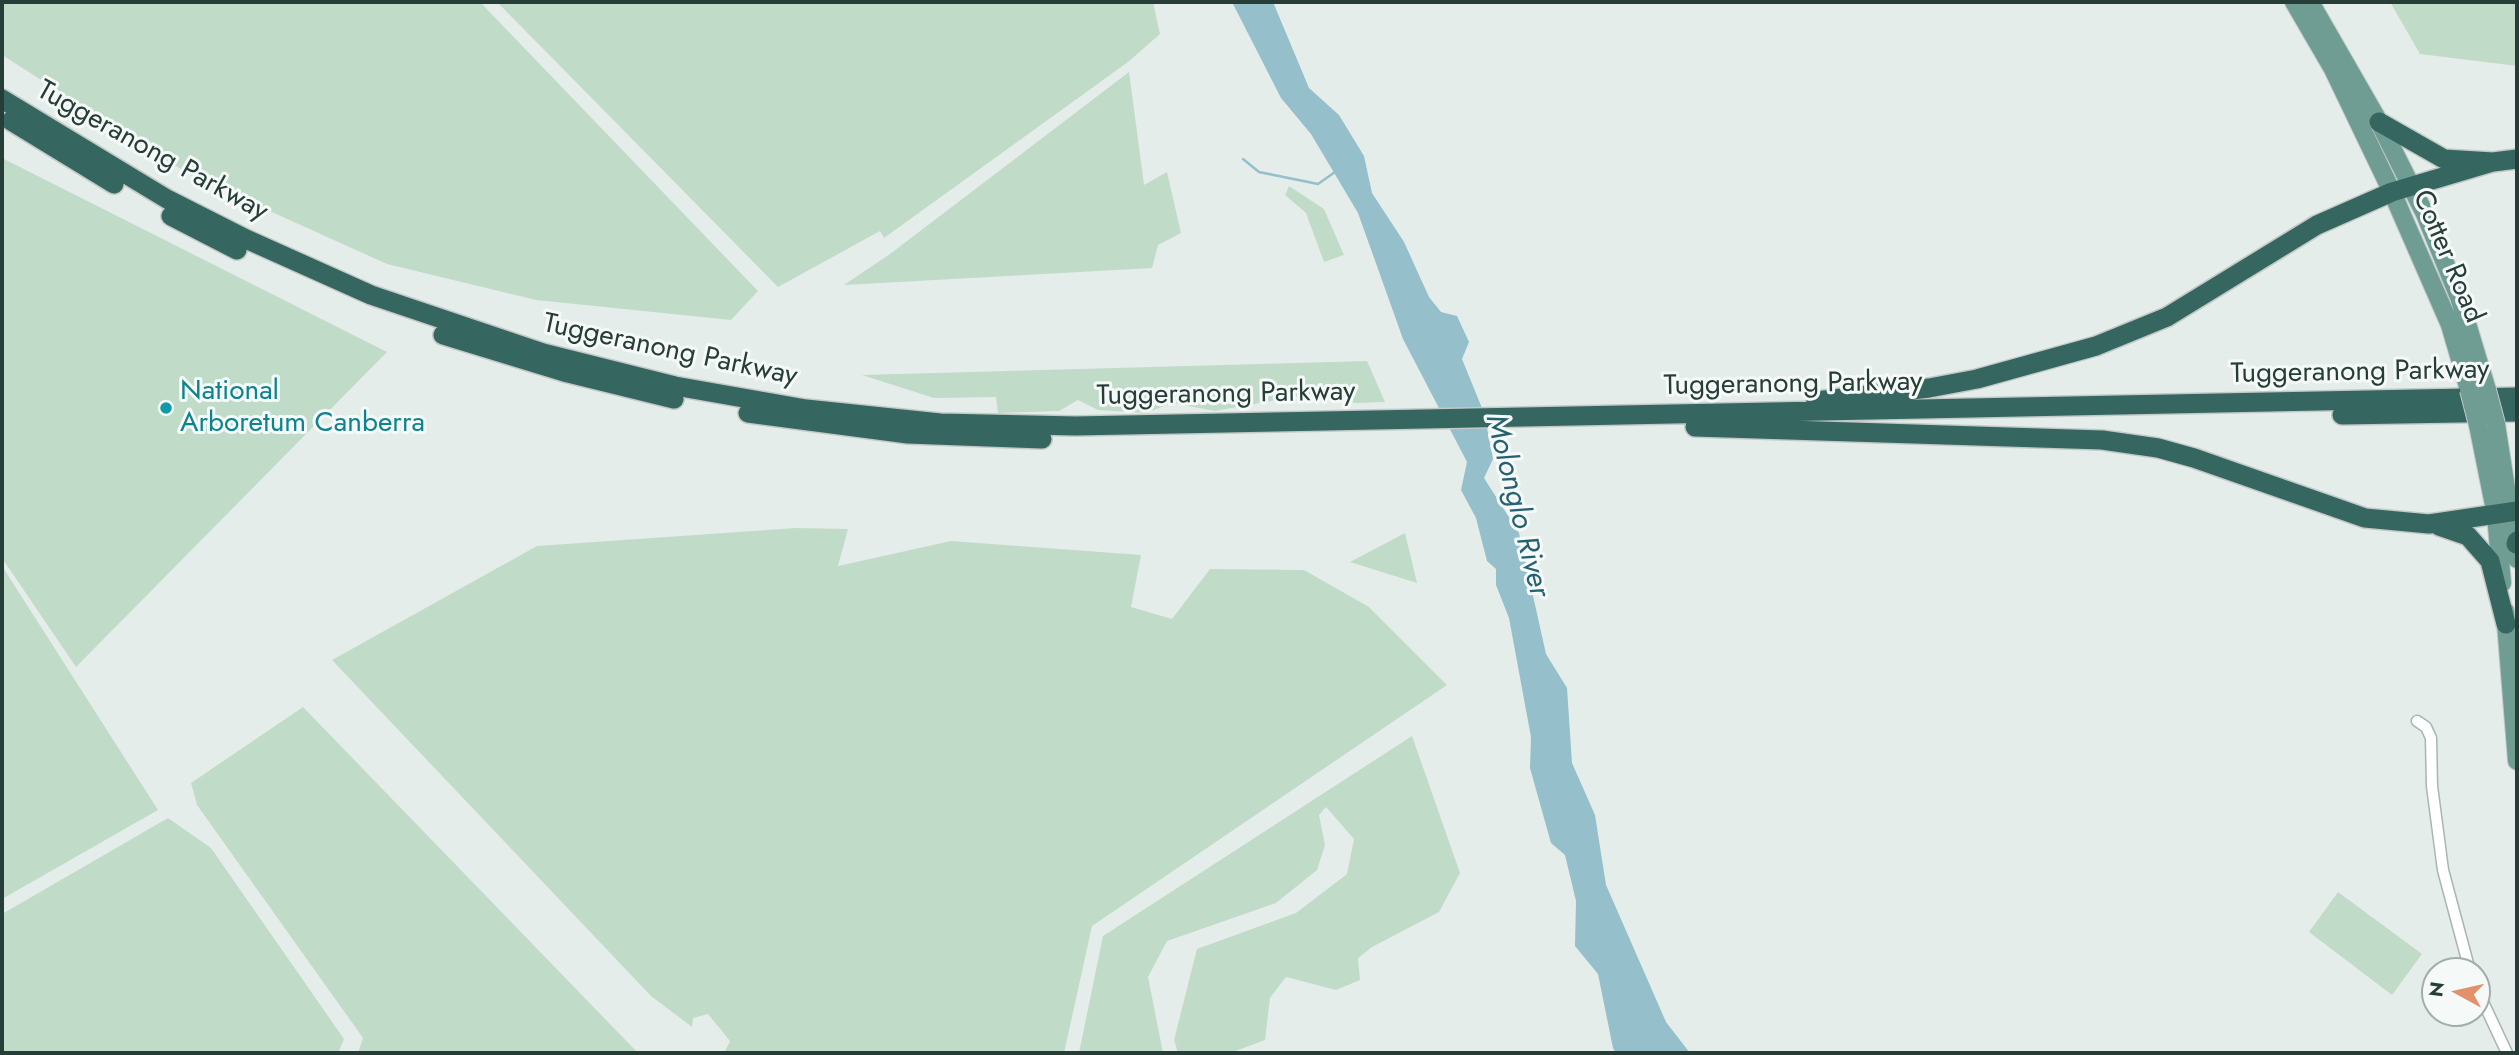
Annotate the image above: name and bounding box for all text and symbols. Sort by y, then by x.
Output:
street label: Tuggeranong Parkway [31,75,273,229]
street label: Cotter Road [2404,186,2490,328]
street label: Tuggeranong Parkway [540,308,800,394]
street label: Tuggeranong Parkway [2230,354,2490,392]
street label: Tuggeranong Parkway [1663,366,1923,404]
place label: National Arboretum Canberra [180,375,425,441]
street label: Tuggeranong Parkway [1096,376,1356,414]
marker: National Arboretum Canberra [158,400,174,416]
water label: Molonglo River [1476,411,1556,601]
north arrow [2421,957,2491,1027]
text: N [2422,980,2451,999]

